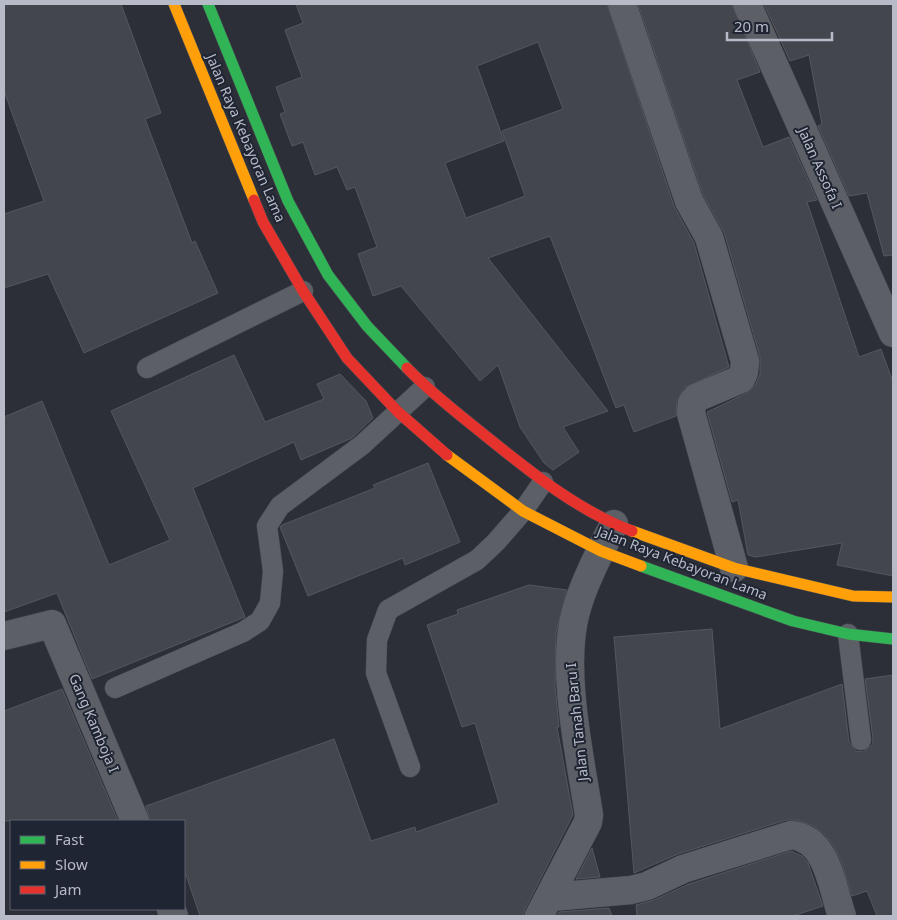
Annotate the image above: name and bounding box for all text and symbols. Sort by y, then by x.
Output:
scale bar [727,10,832,42]
text: 20 m [734,16,769,36]
street label: Jalan Raya Kebayoran Lama [202,49,291,225]
street label: Jalan Assofa I [793,122,847,212]
street label: Jalan Raya Kebayoran Lama [592,521,770,604]
street label: Jalan Tanah Baru I [561,662,592,784]
street label: Gang Kamboja I [65,671,124,775]
legend [10,820,185,910]
text: Fast [55,829,84,849]
text: Slow [55,854,88,874]
text: Jam [53,879,82,899]

